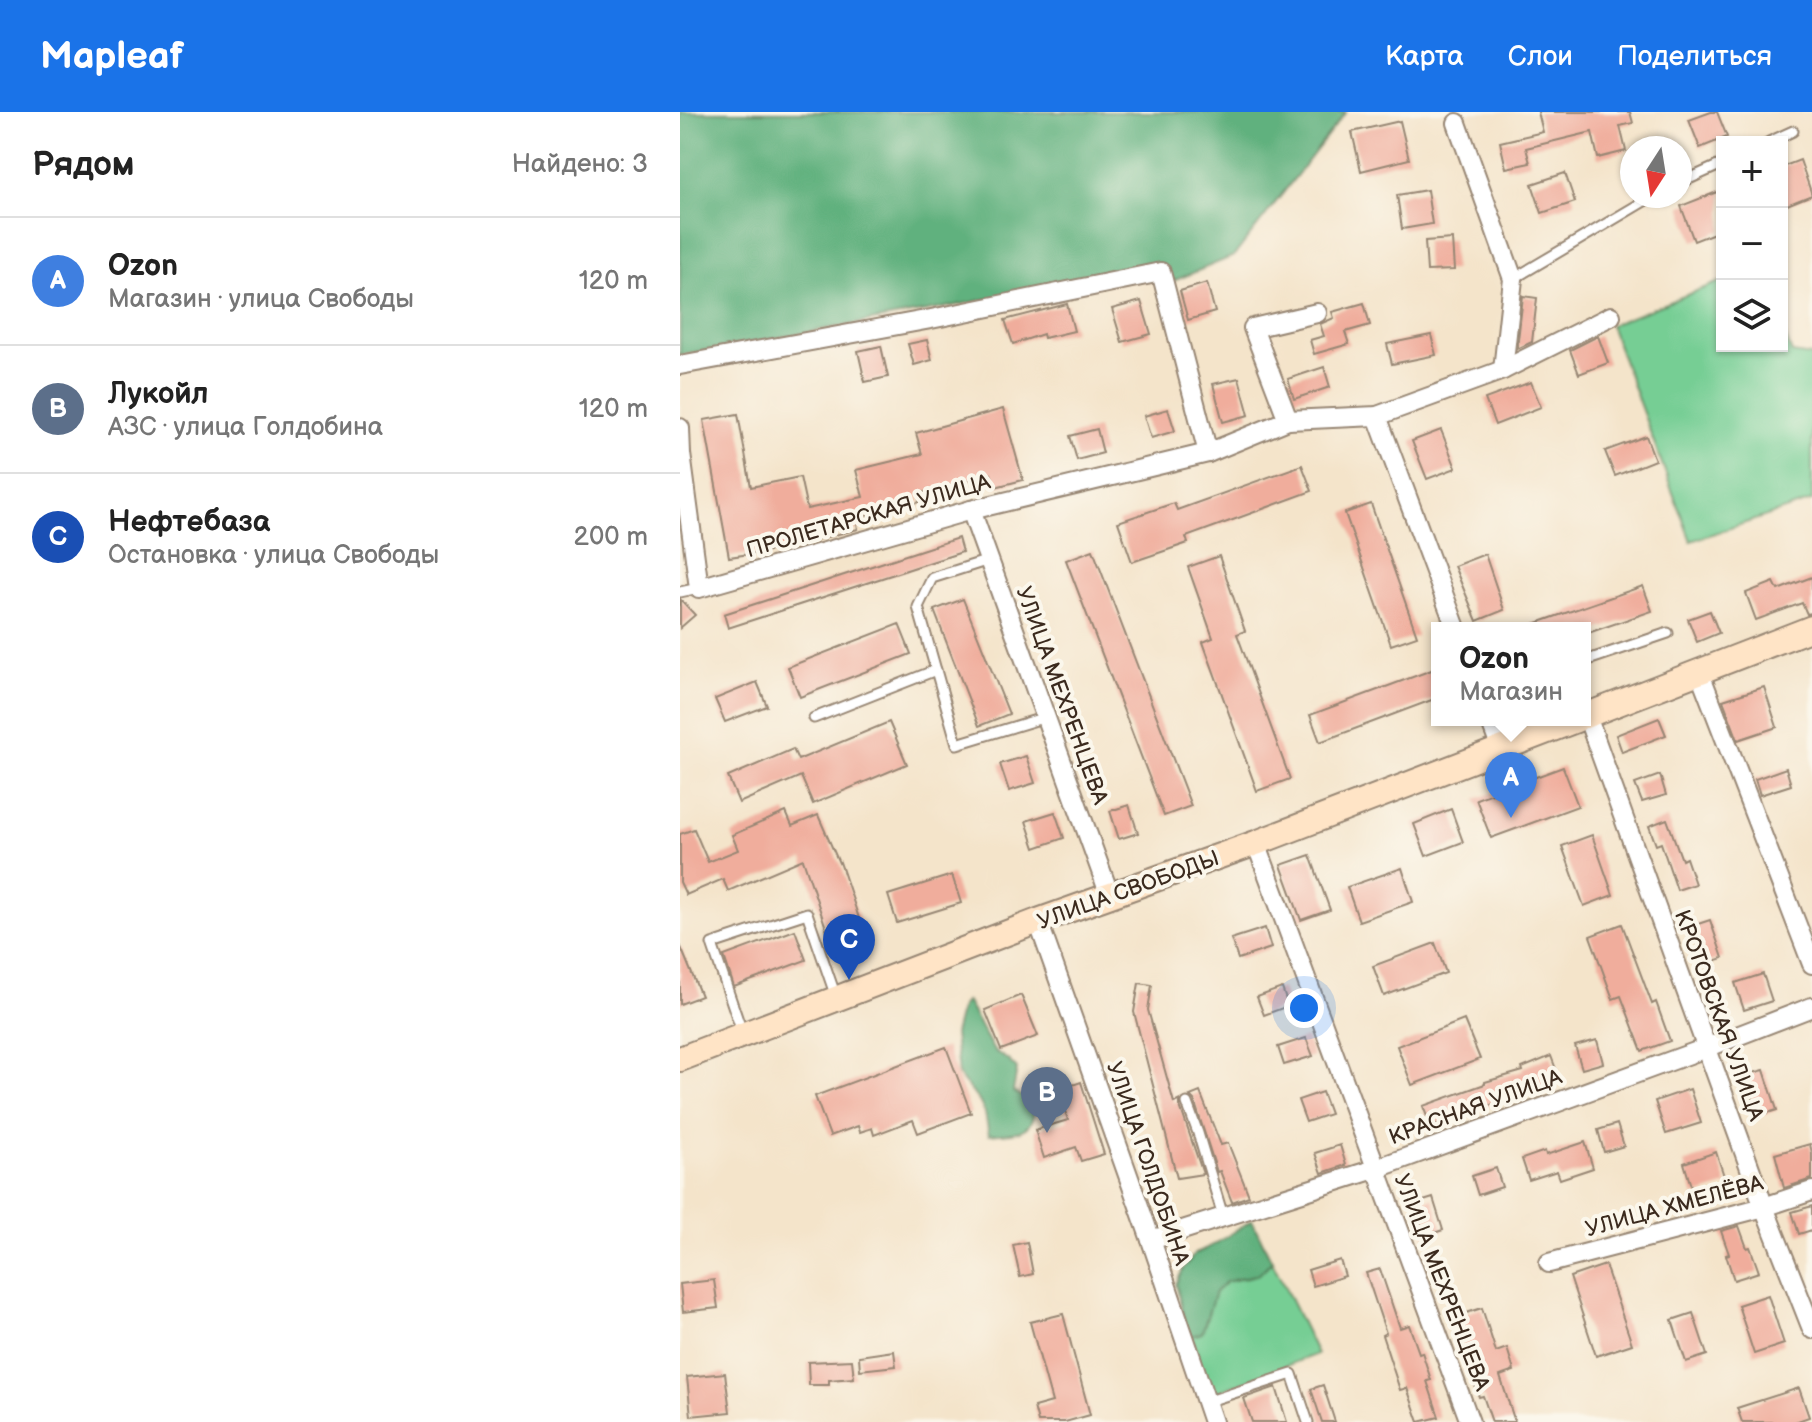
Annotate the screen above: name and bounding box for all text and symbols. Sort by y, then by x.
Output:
text: Mapleaf [40,34,184,79]
text: Карта [1385,40,1464,73]
text: Слои [1508,40,1573,73]
text: Поделиться [1617,40,1772,73]
north arrow [1620,136,1692,208]
map controls [1716,136,1788,352]
button: + [1716,136,1788,208]
text: Рядом [32,144,134,185]
text: Найдено: 3 [512,149,648,180]
button: − [1716,208,1788,280]
text: Ozon [108,248,178,284]
text: A [50,266,66,297]
text: 120 m [579,266,648,297]
button: layers [1716,280,1788,352]
text: Магазин · улица Свободы [108,284,414,315]
text: Лукойл [108,376,208,412]
text: B [49,394,67,425]
text: 120 m [579,394,648,425]
text: АЗС · улица Голдобина [108,412,383,443]
street label: ПРОЛЕТАРСКАЯ УЛИЦА [743,468,994,564]
text: Нефтебаза [108,504,270,540]
text: C [49,522,67,553]
text: 200 m [574,522,648,553]
text: Остановка · улица Свободы [108,540,439,571]
street label: УЛИЦА МЕХРЕНЦЕВА [1010,583,1114,809]
popup [1431,622,1591,726]
text: Ozon [1459,641,1529,677]
text: Магазин [1459,677,1563,708]
pin: A [1485,752,1537,818]
street label: УЛИЦА СВОБОДЫ [1034,845,1223,936]
street label: КРОТОВСКАЯ УЛИЦА [1668,906,1770,1125]
pin: C [823,914,875,980]
your location [1284,988,1324,1028]
street label: УЛИЦА ГОЛДОБИНА [1100,1058,1195,1269]
street label: КРАСНАЯ УЛИЦА [1385,1063,1566,1151]
pin: B [1021,1067,1073,1133]
street label: УЛИЦА МЕХРЕНЦЕВА [1388,1170,1496,1395]
street label: УЛИЦА ХМЕЛЁВА [1583,1170,1767,1243]

